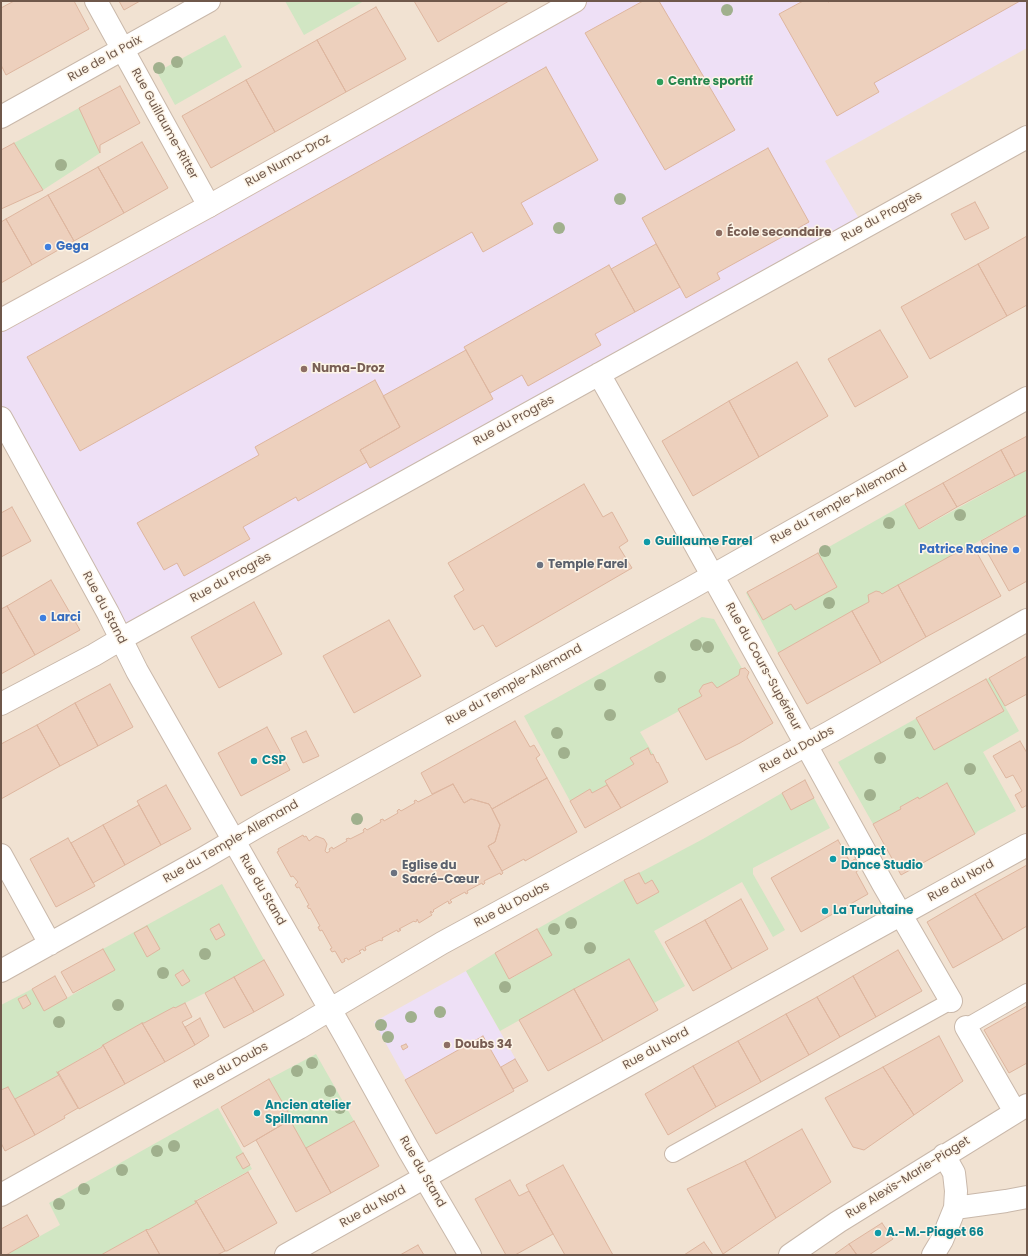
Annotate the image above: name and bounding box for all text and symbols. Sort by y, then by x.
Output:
street label: Rue de la Paix [65,33,145,85]
street label: Rue Guillaume-Ritter [128,66,200,182]
place label: Centre sportif [668,75,753,89]
marker: Centre sportif [655,77,665,87]
street label: Rue Numa-Droz [243,132,333,190]
street label: Rue du Progrès [839,189,925,245]
place label: École secondaire [727,226,831,240]
marker: École secondaire [714,228,724,238]
place label: Gega [56,240,89,254]
marker: Gega [43,242,53,252]
place label: Numa-Droz [312,362,384,376]
marker: Numa-Droz [299,364,309,374]
street label: Rue du Progrès [471,393,557,449]
street label: Rue du Temple-Allemand [768,460,910,548]
place label: Guillaume Farel [655,535,753,549]
marker: Guillaume Farel [642,537,652,547]
place label: Patrice Racine [919,543,1008,557]
marker: Patrice Racine [1011,545,1021,555]
street label: Rue du Progrès [188,550,274,606]
place label: Temple Farel [548,558,628,572]
marker: Temple Farel [535,560,545,570]
street label: Rue du Stand [79,569,129,647]
street label: Rue du Cours-Supérieur [722,601,804,733]
place label: Larci [51,611,81,625]
marker: Larci [38,613,48,623]
street label: Rue du Temple-Allemand [443,641,585,729]
street label: Rue du Doubs [757,724,837,776]
place label: CSP [262,754,286,768]
marker: CSP [249,756,259,766]
street label: Rue du Temple-Allemand [161,797,301,887]
place label: Impact Dance Studio [841,845,923,873]
street label: Rue du Stand [236,852,288,928]
marker: Impact Dance Studio [828,854,838,864]
street label: Rue du Nord [925,857,997,905]
place label: Eglise du Sacré-Cœur [402,859,479,887]
marker: Eglise du Sacré-Cœur [389,868,399,878]
street label: Rue du Doubs [472,879,552,931]
place label: La Turlutaine [833,904,913,918]
marker: La Turlutaine [820,906,830,916]
street label: Rue du Nord [620,1025,692,1073]
place label: Doubs 34 [455,1038,512,1052]
street label: Rue du Doubs [191,1040,271,1092]
marker: Doubs 34 [442,1040,452,1050]
place label: Ancien atelier Spillmann [265,1099,351,1127]
marker: Ancien atelier Spillmann [252,1108,262,1118]
street label: Rue du Stand [396,1134,448,1210]
street label: Rue Alexis-Marie-Piaget [843,1134,973,1222]
street label: Rue du Nord [337,1183,409,1231]
place label: A.-M.-Piaget 66 [886,1226,984,1240]
marker: A.-M.-Piaget 66 [873,1228,883,1238]

